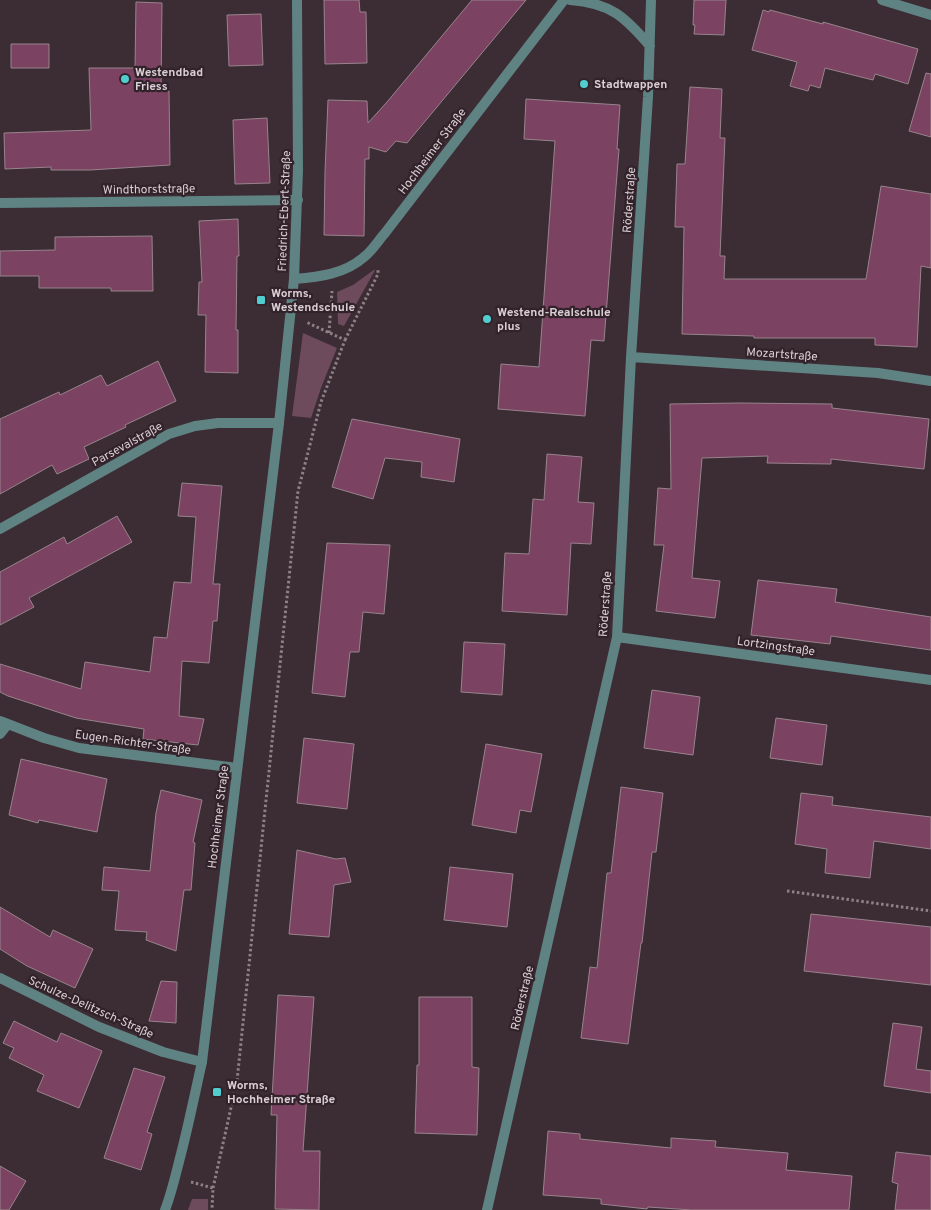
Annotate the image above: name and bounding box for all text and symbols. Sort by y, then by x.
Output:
place label: Westendbad Friess [135,65,203,95]
marker: Westendbad Friess [119,73,131,85]
place label: Stadtwappen [594,77,667,93]
marker: Stadtwappen [578,78,590,90]
street label: Hochheimer Straße [395,105,470,198]
street label: Friedrich-Ebert-Straße [275,150,295,272]
street label: Röderstraße [620,167,640,234]
street label: Windthorststraße [103,181,195,199]
place label: Worms, Westendschule [271,286,355,316]
marker: Worms, Westendschule [255,294,267,306]
place label: Westend-Realschule plus [497,305,611,335]
marker: Westend-Realschule plus [481,313,493,325]
street label: Mozartstraße [746,345,818,365]
street label: Parsevalstraße [89,419,166,471]
street label: Röderstraße [596,571,616,638]
street label: Lortzingstraße [736,634,816,660]
street label: Eugen-Richter-Straße [74,727,192,759]
street label: Hochheimer Straße [205,765,233,870]
street label: Röderstraße [508,964,538,1032]
street label: Schulze-Delitzsch-Straße [25,973,156,1043]
place label: Worms, Hochheimer Straße [227,1078,335,1108]
marker: Worms, Hochheimer Straße [211,1086,223,1098]

